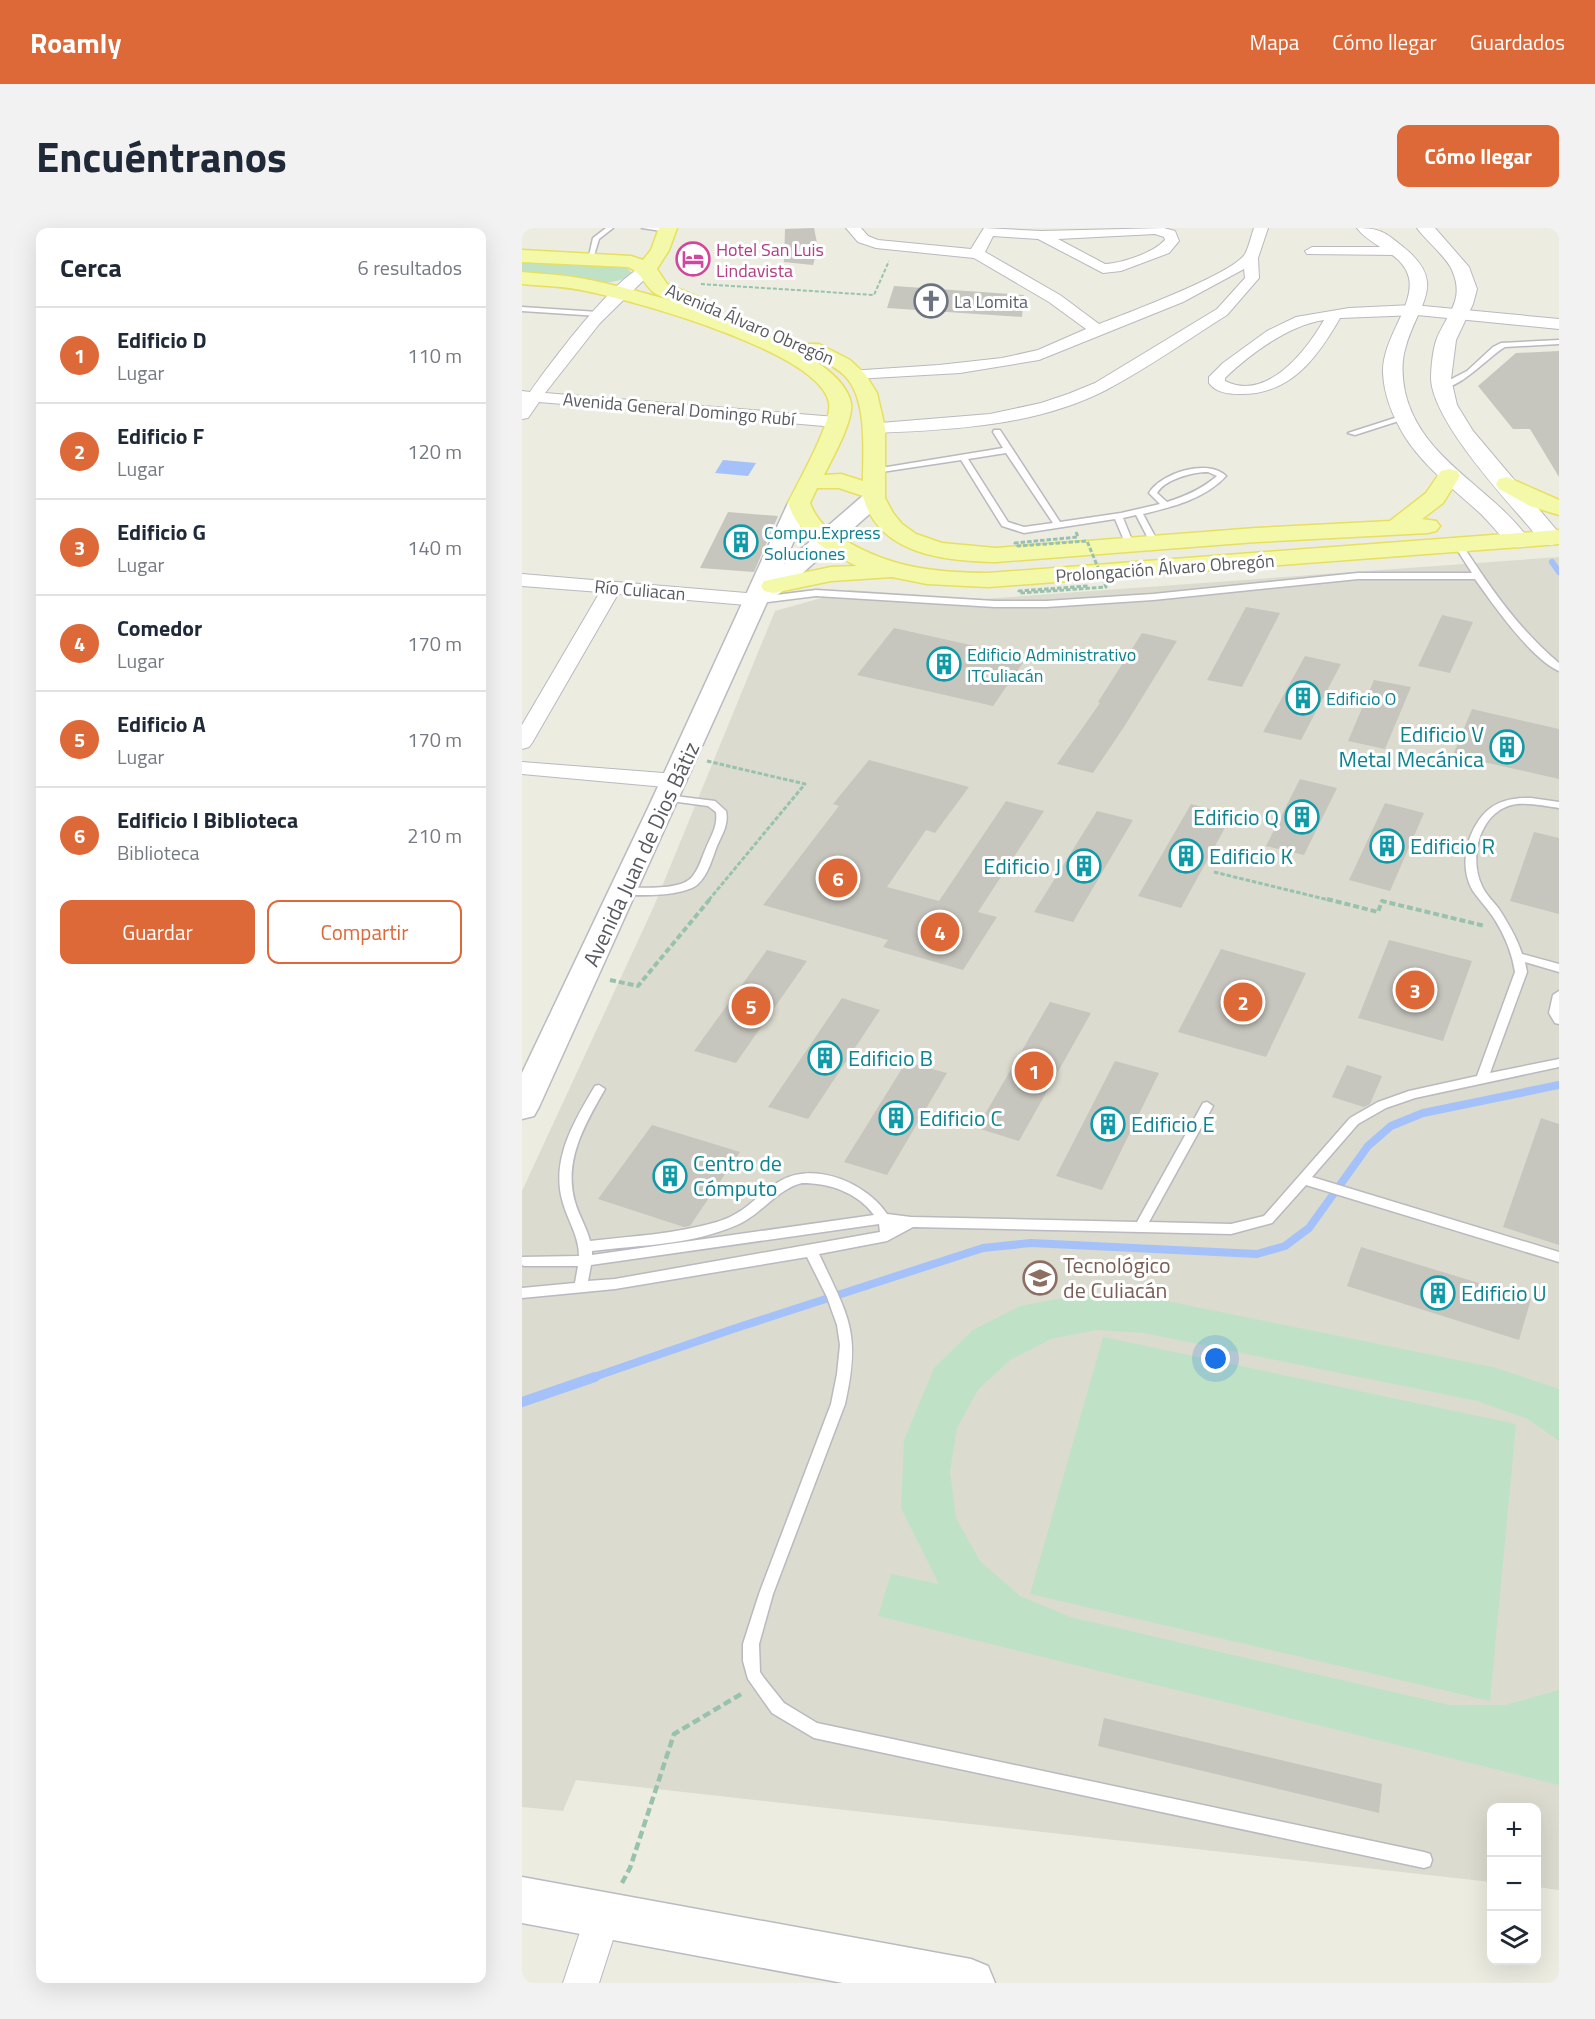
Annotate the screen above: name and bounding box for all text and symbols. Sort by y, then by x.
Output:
text: Roamly [30,21,121,64]
text: Mapa [1250,26,1299,58]
text: Cómo llegar [1332,26,1437,58]
text: Guardados [1470,26,1565,58]
text: Encuéntranos [36,124,287,188]
button: Cómo llegar [1397,125,1559,187]
place label: Hotel San Luis Lindavista [716,236,824,284]
hotel icon: Hotel San Luis Lindavista [675,241,711,277]
text: Cerca [60,248,122,287]
text: 6 resultados [358,252,462,283]
street label: Avenida Álvaro Obregón [661,276,839,372]
church icon: La Lomita [913,283,949,319]
place label: La Lomita [954,288,1028,315]
text: Edificio D [117,323,206,357]
text: 1 [74,340,85,371]
text: 110 m [407,340,462,371]
text: Lugar [117,357,164,388]
street label: Avenida General Domingo Rubí [562,385,798,433]
text: Edificio F [117,419,204,453]
text: 2 [74,436,85,467]
text: 120 m [407,436,462,467]
text: Lugar [117,453,164,484]
text: Edificio G [117,515,206,549]
place label: Compu.Express Soluciones [764,519,881,567]
building icon: Compu.Express Soluciones [723,524,759,560]
text: 3 [74,532,85,563]
text: 140 m [407,532,462,563]
street label: Prolongación Álvaro Obregón [1055,547,1275,589]
text: Lugar [117,549,164,580]
street label: Río Culiacan [593,573,687,607]
text: Comedor [117,611,202,645]
text: 4 [74,628,85,659]
text: 170 m [407,628,462,659]
place label: Edificio Administrativo ITCuliacán [967,641,1136,689]
text: Lugar [117,645,164,676]
building icon: Edificio Administrativo ITCuliacán [926,646,962,682]
building icon: Edificio O [1285,680,1321,716]
place label: Edificio O [1326,685,1396,712]
text: Edificio A [117,707,206,741]
place label: Edificio V Metal Mecánica [1339,717,1484,776]
text: 5 [74,724,85,755]
text: 170 m [407,724,462,755]
building icon: Edificio V Metal Mecánica [1489,729,1525,765]
street label: Avenida Juan de Dios Bátiz [574,736,708,972]
text: Lugar [117,741,164,772]
building icon: Edificio Q [1284,799,1320,835]
place label: Edificio Q [1193,800,1279,834]
text: Edificio I Biblioteca [117,803,298,837]
text: 6 [74,820,85,851]
text: 210 m [407,820,462,851]
building icon: Edificio R [1369,828,1405,864]
place label: Edificio R [1410,829,1495,863]
text: Biblioteca [117,837,200,868]
building icon: Edificio K [1168,838,1204,874]
place label: Edificio K [1209,839,1293,873]
building icon: Edificio J [1066,848,1102,884]
place label: Edificio J [983,849,1061,883]
pin: 6 [818,856,858,900]
button: Guardar [60,900,255,964]
button: Compartir [267,900,462,964]
pin: 4 [920,910,960,954]
pin: 3 [1396,968,1434,1012]
pin: 2 [1224,980,1262,1024]
pin: 5 [732,984,770,1028]
building icon: Edificio B [807,1040,843,1076]
place label: Edificio B [848,1041,933,1075]
pin: 1 [1014,1048,1054,1094]
building icon: Edificio C [878,1100,914,1136]
place label: Edificio C [919,1101,1002,1135]
building icon: Edificio E [1090,1106,1126,1142]
place label: Edificio E [1131,1107,1215,1141]
place label: Centro de Cómputo [693,1146,782,1205]
building icon: Centro de Cómputo [652,1158,688,1194]
place label: Tecnológico de Culiacán [1063,1248,1171,1307]
school or university icon: Tecnológico de Culiacán [1022,1260,1058,1296]
building icon: Edificio U [1420,1275,1456,1311]
place label: Edificio U [1461,1276,1547,1310]
your location [1201,1344,1230,1373]
map controls [1487,1803,1541,1965]
button: + [1487,1803,1541,1857]
button: − [1487,1857,1541,1911]
button: layers [1487,1911,1541,1965]

